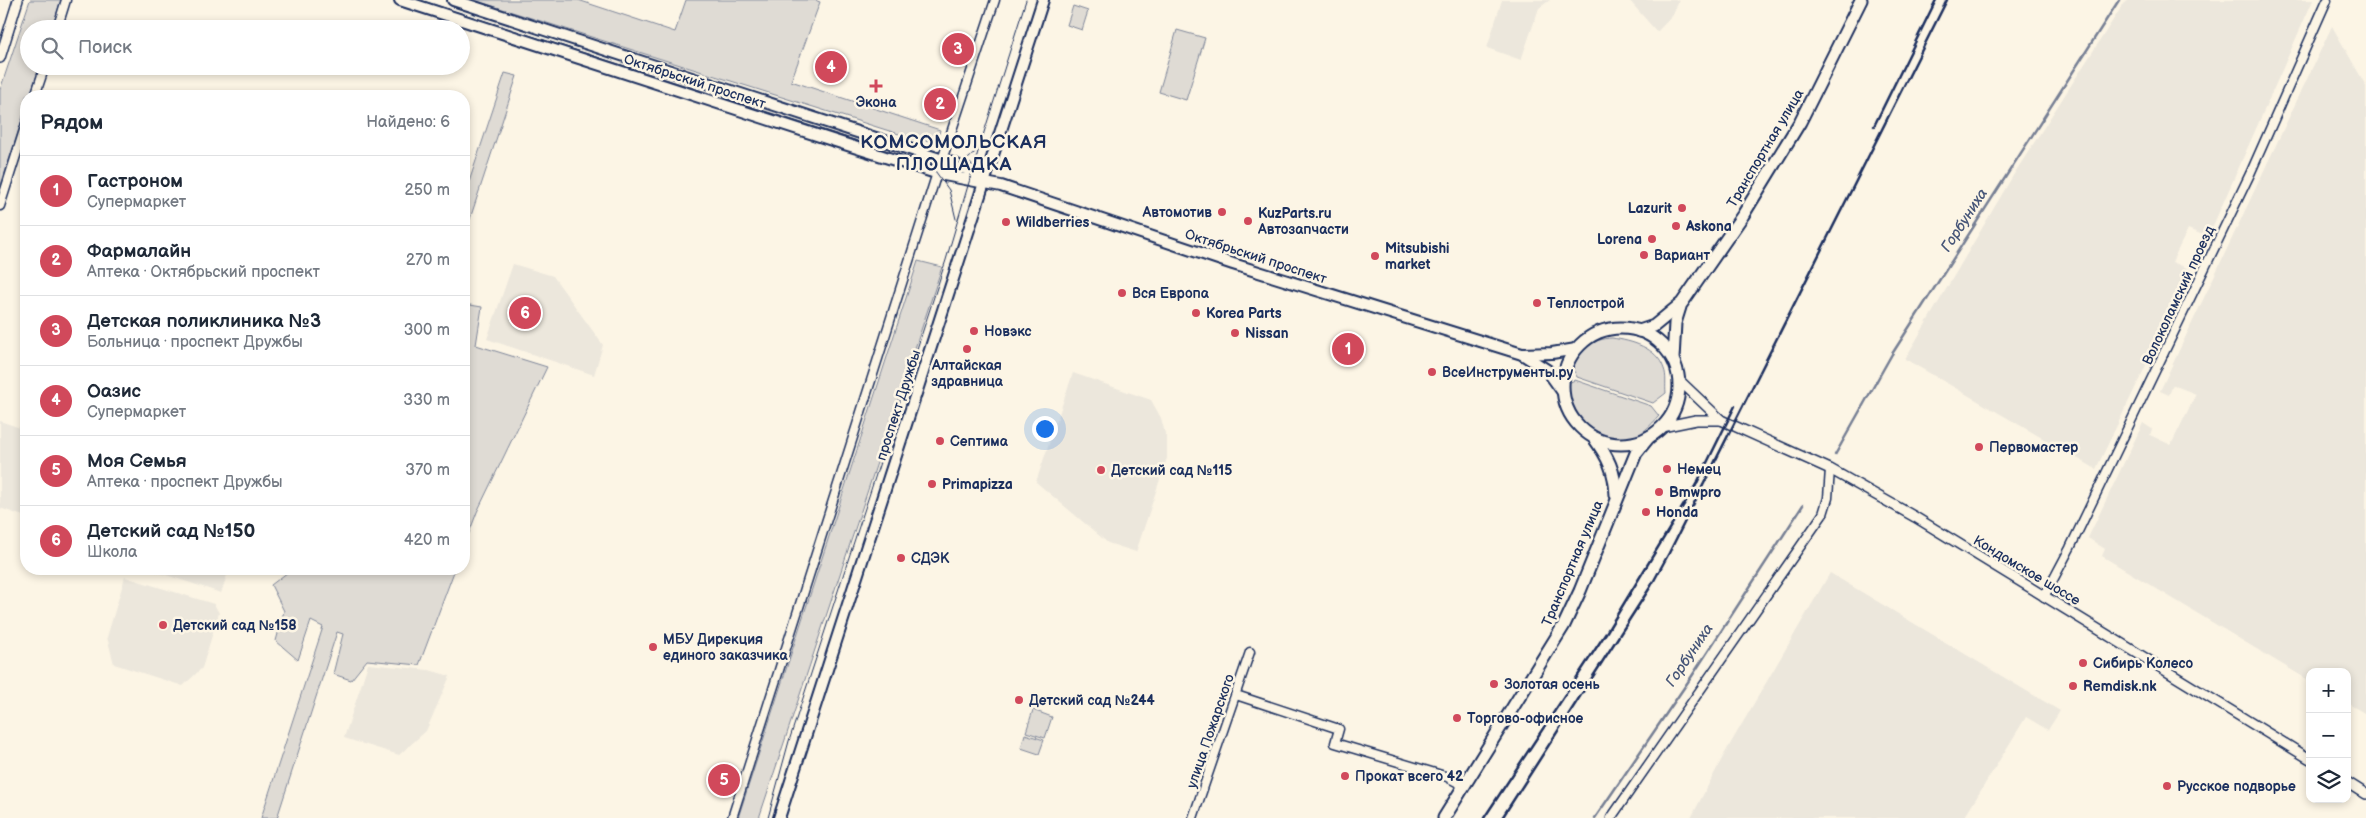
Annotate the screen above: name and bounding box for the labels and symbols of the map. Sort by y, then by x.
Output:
pin: 3 [942,30,974,68]
pin: 4 [815,48,847,86]
street label: Октябрьский проспект [622,50,768,113]
marker: Экона [870,80,882,92]
pin: 2 [924,85,956,123]
street label: Транспортная улица [1723,85,1808,211]
place label: Экона [856,94,897,111]
district label: КОМСОМОЛЬСКАЯ ПЛОЩАДКА [860,131,1048,176]
water label: Горбуниха [1937,185,1992,256]
place label: Lazurit [1628,200,1672,217]
marker: Lazurit [1676,202,1688,214]
place label: Автомотив [1142,204,1212,221]
place label: KuzParts.ru Автозапчасти [1257,205,1349,238]
marker: Автомотив [1216,206,1228,218]
place label: Wildberries [1016,214,1089,231]
marker: KuzParts.ru Автозапчасти [1242,215,1254,227]
marker: Wildberries [1000,216,1012,228]
place label: Askona [1685,218,1732,235]
marker: Askona [1670,220,1682,232]
street label: Волоколамский проезд [2139,223,2218,367]
street label: Октябрьский проспект [1183,225,1329,288]
place label: Lorena [1597,231,1642,248]
marker: Lorena [1646,233,1658,245]
place label: Mitsubishi market [1385,240,1450,273]
place label: Вариант [1654,247,1710,264]
marker: Вариант [1638,249,1650,261]
marker: Mitsubishi market [1369,250,1381,262]
place label: Вся Европа [1132,285,1210,302]
marker: Вся Европа [1116,287,1128,299]
pin: 6 [509,294,541,332]
place label: Теплострой [1547,295,1625,312]
marker: Теплострой [1531,297,1543,309]
place label: Korea Parts [1206,305,1282,322]
marker: Korea Parts [1190,307,1202,319]
place label: Новэкс [984,323,1032,340]
marker: Новэкс [968,325,980,337]
place label: Nissan [1245,325,1289,342]
marker: Nissan [1229,327,1241,339]
pin: 1 [1332,330,1364,368]
marker: Алтайская здравница [961,343,973,355]
street label: проспект Дружбы [873,348,924,463]
place label: Алтайская здравница [931,357,1004,390]
place label: ВсеИнструменты.ру [1442,364,1574,381]
marker: ВсеИнструменты.ру [1426,366,1438,378]
your location [1032,416,1058,442]
place label: Септима [950,433,1009,450]
marker: Септима [934,435,946,447]
place label: Первомастер [1989,439,2079,456]
marker: Первомастер [1973,441,1985,453]
place label: Немец [1677,461,1722,478]
place label: Детский сад №115 [1111,462,1232,479]
marker: Немец [1661,463,1673,475]
marker: Детский сад №115 [1095,464,1107,476]
place label: Primapizza [942,476,1013,493]
marker: Primapizza [926,478,938,490]
place label: Bmwpro [1669,484,1721,501]
marker: Bmwpro [1653,486,1665,498]
street label: Транспортная улица [1538,497,1607,629]
place label: Honda [1656,504,1698,521]
marker: Honda [1640,506,1652,518]
street label: Кондомское шоссе [1970,532,2084,609]
place label: СДЭК [911,550,950,567]
marker: СДЭК [895,552,907,564]
place label: Детский сад №158 [173,617,297,634]
marker: Детский сад №158 [157,619,169,631]
water label: Горбуниха [1661,620,1718,691]
place label: МБУ Дирекция единого заказчика [663,631,789,664]
marker: МБУ Дирекция единого заказчика [647,641,659,653]
place label: Сибирь Колесо [2093,655,2194,672]
marker: Сибирь Колесо [2077,657,2089,669]
street label: улица Пожарского [1183,672,1238,790]
place label: Золотая осень [1504,676,1600,693]
marker: Золотая осень [1488,678,1500,690]
place label: Remdisk.nk [2083,678,2157,695]
marker: Remdisk.nk [2067,680,2079,692]
place label: Детский сад №244 [1029,692,1155,709]
marker: Детский сад №244 [1013,694,1025,706]
place label: Торгово-офисное [1467,710,1584,727]
marker: Торгово-офисное [1451,712,1463,724]
pin: 5 [708,761,740,799]
place label: Прокат всего 42 [1355,768,1464,785]
marker: Прокат всего 42 [1339,770,1351,782]
place label: Русское подворье [2177,778,2296,795]
marker: Русское подворье [2161,780,2173,792]

